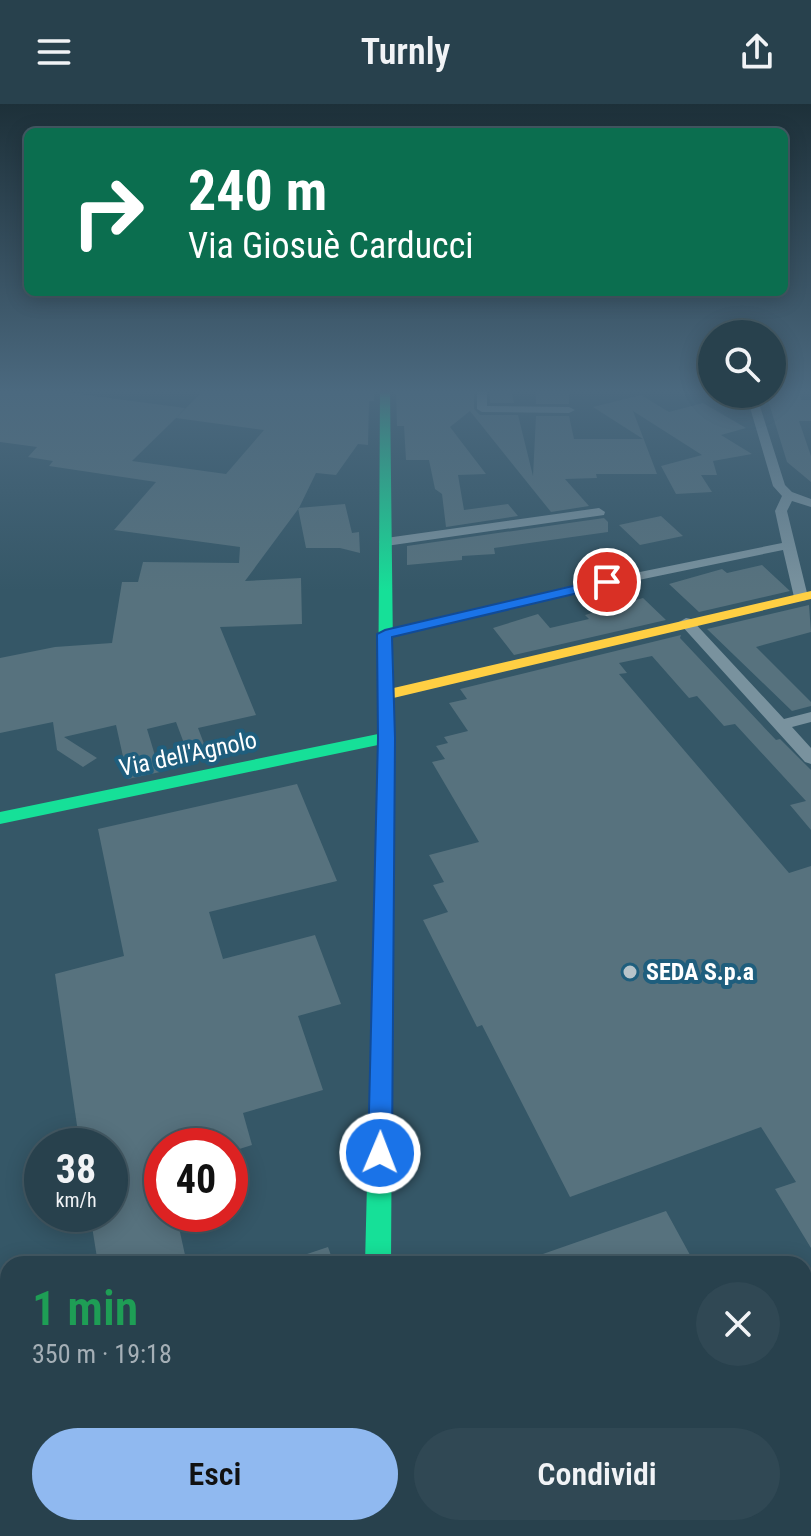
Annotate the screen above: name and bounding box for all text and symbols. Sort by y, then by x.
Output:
icon: menu [32,30,76,74]
icon: share [735,30,779,74]
text: Turnly [361,31,450,73]
text: 240 m [188,158,327,224]
icon: right [56,160,160,264]
text: Via Giosuè Carducci [188,225,474,267]
map controls [698,320,786,408]
button: search [698,320,786,408]
pin [573,548,641,616]
icon: arrive [585,560,629,604]
street label: Via dell'Agnolo [117,726,259,782]
place label: SEDA S.p.a [646,958,754,986]
marker: SEDA S.p.a [621,963,639,981]
position arrow [338,1111,422,1195]
speed limit sign: 40 [144,1128,248,1232]
text: 38 [56,1146,96,1193]
text: km/h [55,1188,97,1212]
text: 1 min [32,1280,138,1337]
button: close [696,1282,780,1366]
text: 350 m · 19:18 [32,1339,172,1369]
button: Esci [32,1428,398,1520]
button: Condividi [414,1428,780,1520]

